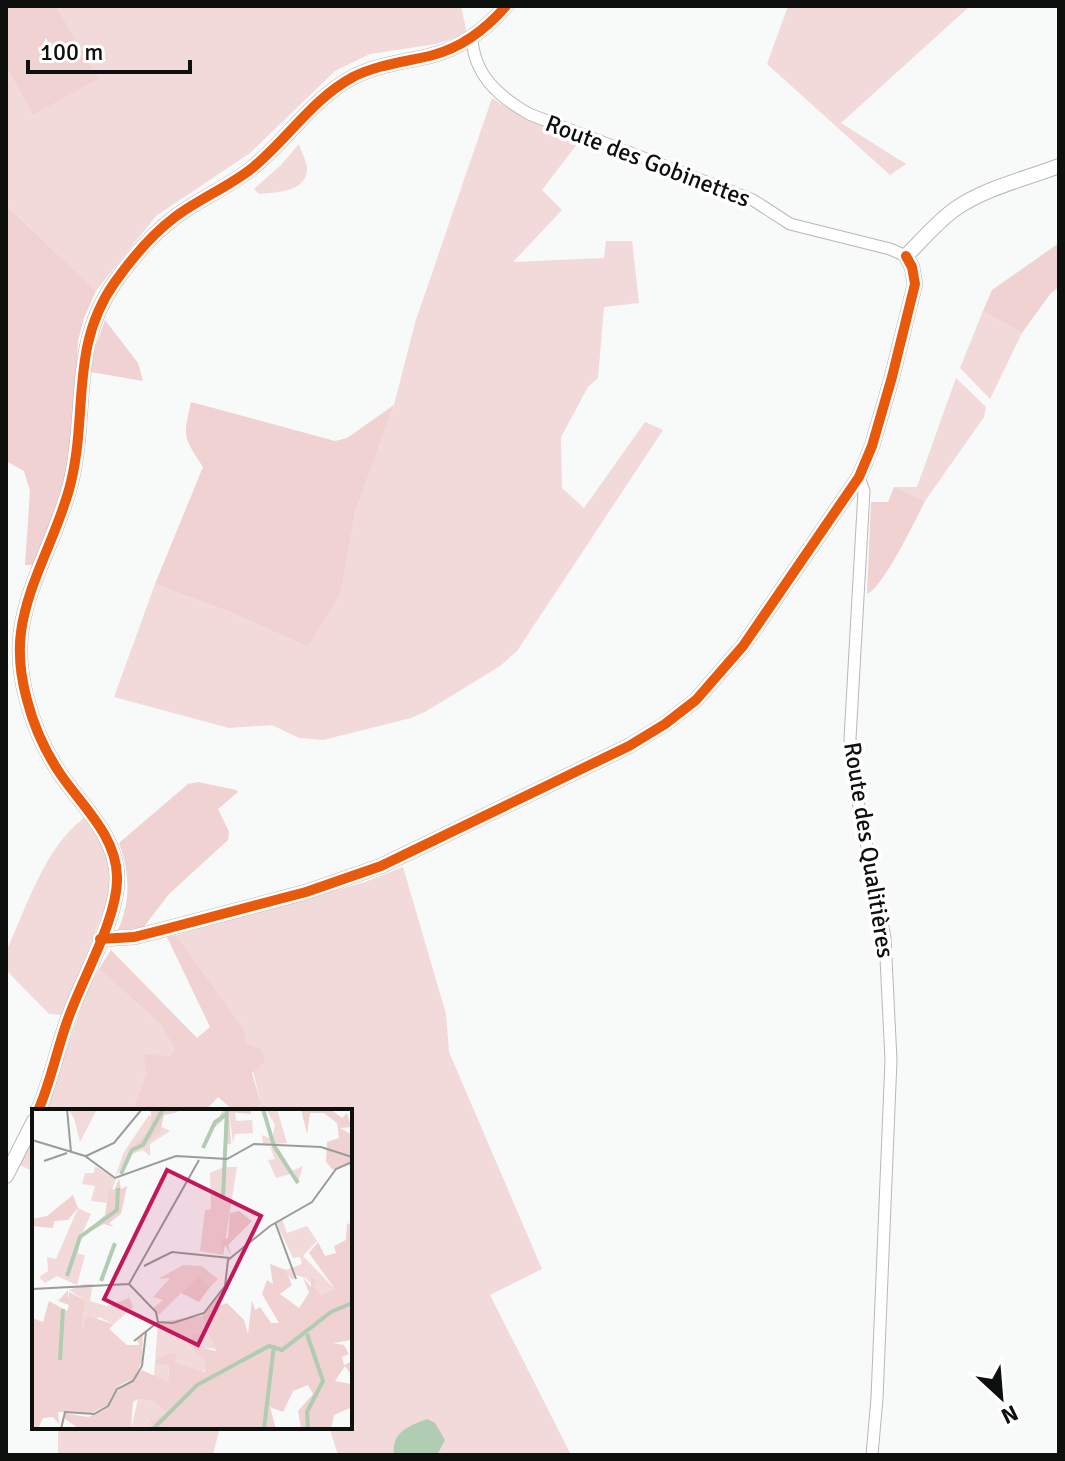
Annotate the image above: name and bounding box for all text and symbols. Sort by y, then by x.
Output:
scale bar [28,24,190,74]
text: 100 m [40,37,103,67]
street label: Route des Gobinettes [541,108,755,214]
street label: Route des Qualitières [837,740,901,960]
inset map [32,1109,352,1429]
north arrow [961,1357,1041,1437]
text: N [997,1399,1022,1430]

